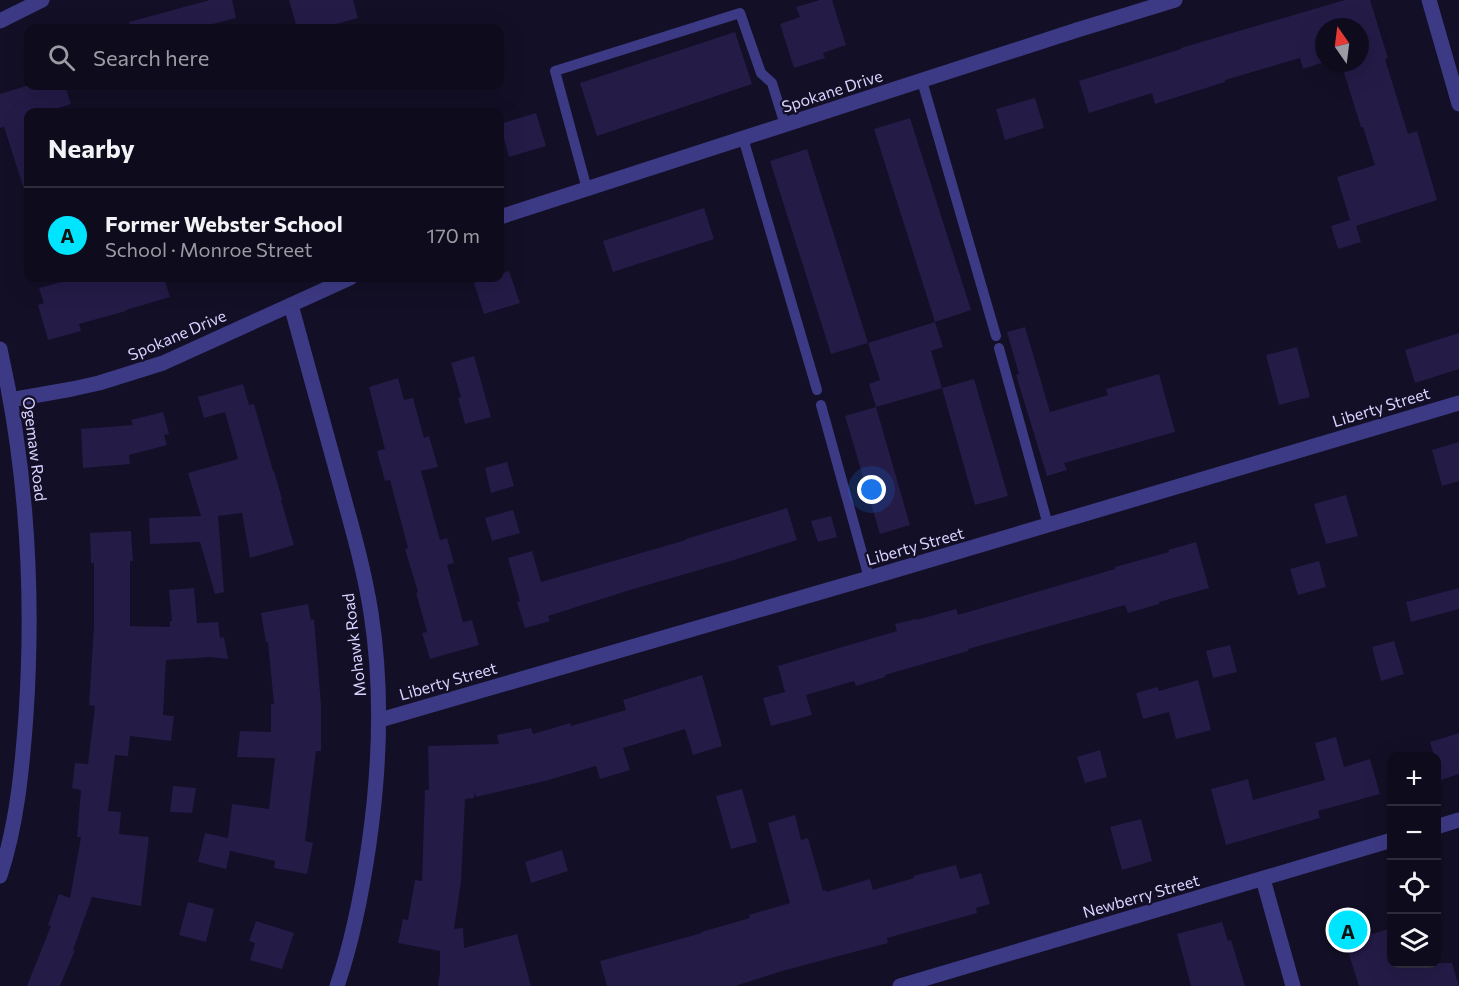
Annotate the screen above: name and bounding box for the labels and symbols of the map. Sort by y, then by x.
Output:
north arrow [1315,18,1369,72]
street label: Spokane Drive [779,65,885,116]
street label: Spokane Drive [125,305,229,364]
street label: Liberty Street [1330,383,1432,430]
street label: Ogemaw Road [20,395,51,502]
your location [857,475,886,504]
street label: Liberty Street [864,522,966,569]
street label: Mohawk Road [338,592,369,698]
street label: Liberty Street [397,657,499,704]
street label: Newberry Street [1080,870,1202,921]
pin: A [1328,908,1368,952]

